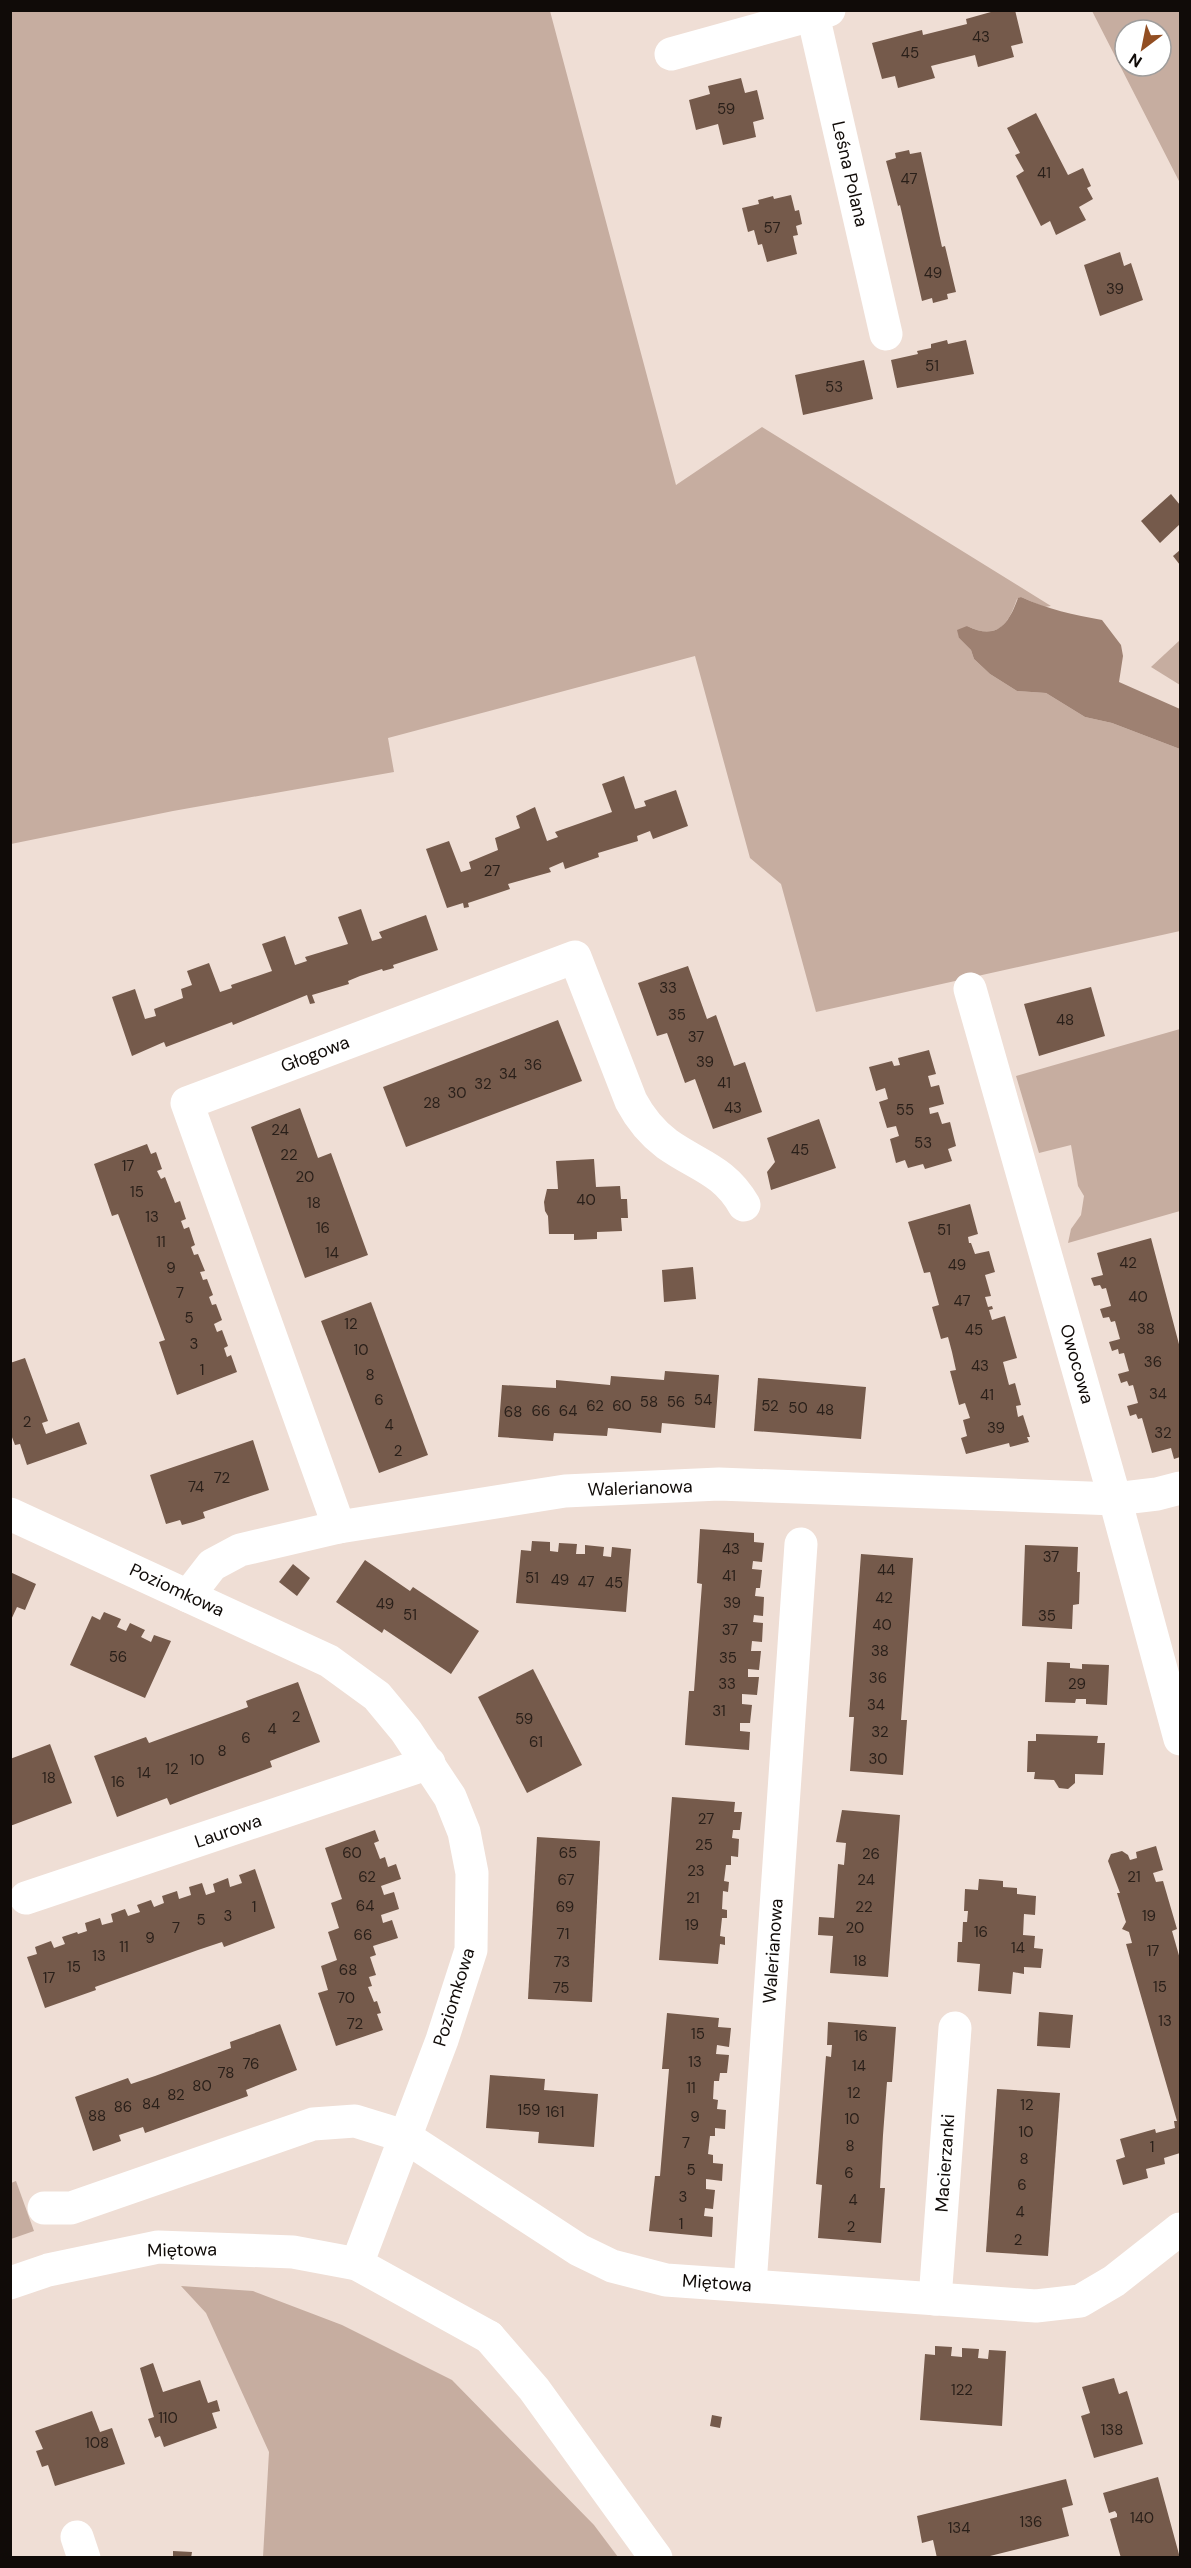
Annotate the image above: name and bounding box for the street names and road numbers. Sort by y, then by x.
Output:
street label: Leśna Polana [826,119,874,229]
street label: Głogowa [277,1030,353,1078]
street label: Owocowa [1054,1321,1100,1407]
street label: Walerianowa [587,1474,693,1502]
street label: Poziomkowa [126,1558,228,1622]
street label: Laurowa [191,1808,265,1854]
street label: Walerianowa [757,1898,789,2004]
street label: Poziomkowa [428,1945,480,2049]
street label: Macierzanki [930,2113,960,2213]
street label: Miętowa [147,2237,217,2263]
street label: Miętowa [681,2269,753,2297]

